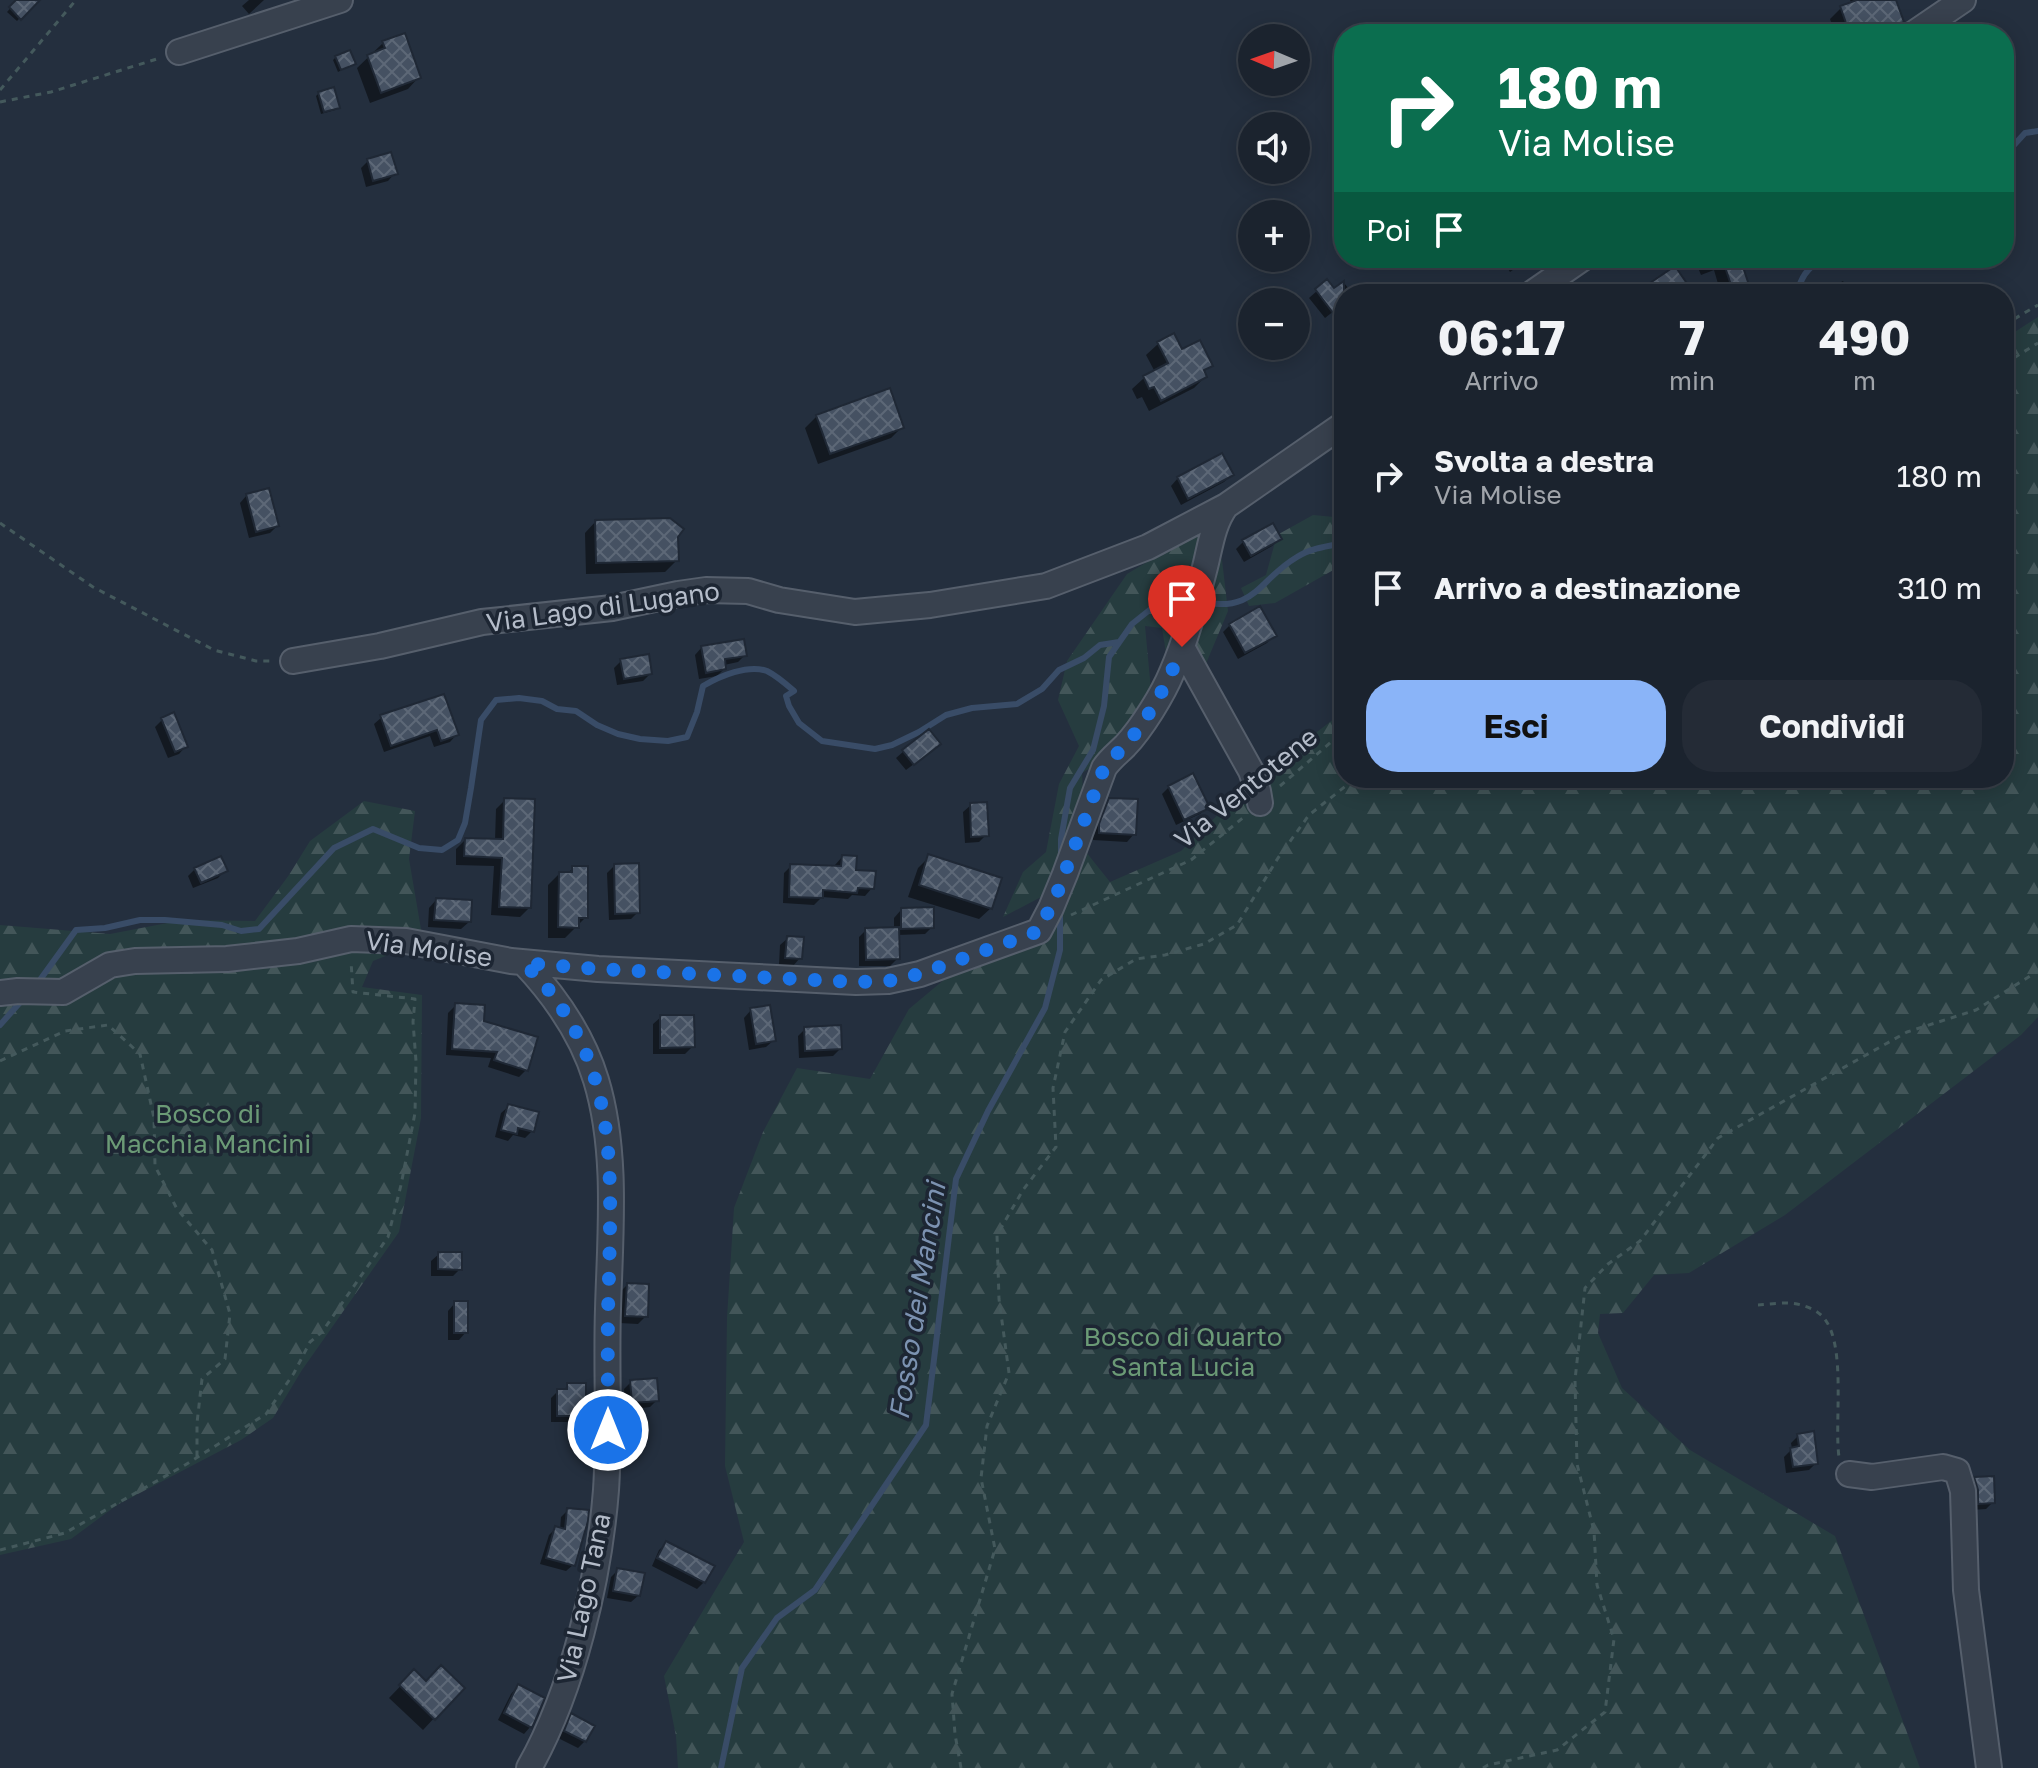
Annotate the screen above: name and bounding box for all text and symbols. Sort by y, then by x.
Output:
north arrow [1238,24,1310,96]
map controls [1238,24,1310,360]
text: 180 m [1498,53,1662,120]
icon: right [1366,56,1470,160]
button: sound [1238,112,1310,184]
text: Via Molise [1498,121,1675,164]
button: + [1238,200,1310,272]
icon: arrive [1427,208,1471,252]
text: Poi [1366,212,1411,248]
button: − [1238,288,1310,360]
text: 06:17 [1438,308,1566,366]
text: 7 [1679,308,1705,366]
text: 490 [1819,308,1910,366]
text: Arrivo [1464,365,1539,396]
text: min [1669,365,1715,396]
text: m [1853,365,1876,396]
text: Svolta a destra [1434,443,1654,479]
icon: right [1366,454,1410,498]
text: 180 m [1897,458,1982,494]
text: Via Molise [1434,479,1562,510]
pin [1148,565,1216,647]
icon: arrive [1366,566,1410,610]
text: Arrivo a destinazione [1434,570,1741,606]
text: 310 m [1897,570,1982,606]
street label: Via Lago di Lugano [484,575,722,638]
icon: arrive [1160,577,1204,621]
button: Esci [1366,680,1666,772]
button: Condividi [1682,680,1982,772]
street label: Via Ventotene [1168,721,1323,855]
street label: Via Molise [364,924,494,973]
park label: Bosco di Macchia Mancini [105,1098,311,1159]
water label: Fosso dei Mancini [881,1177,952,1422]
park label: Bosco di Quarto Santa Lucia [1084,1321,1282,1382]
position arrow [566,1388,650,1472]
street label: Via Lago Tana [550,1510,617,1686]

